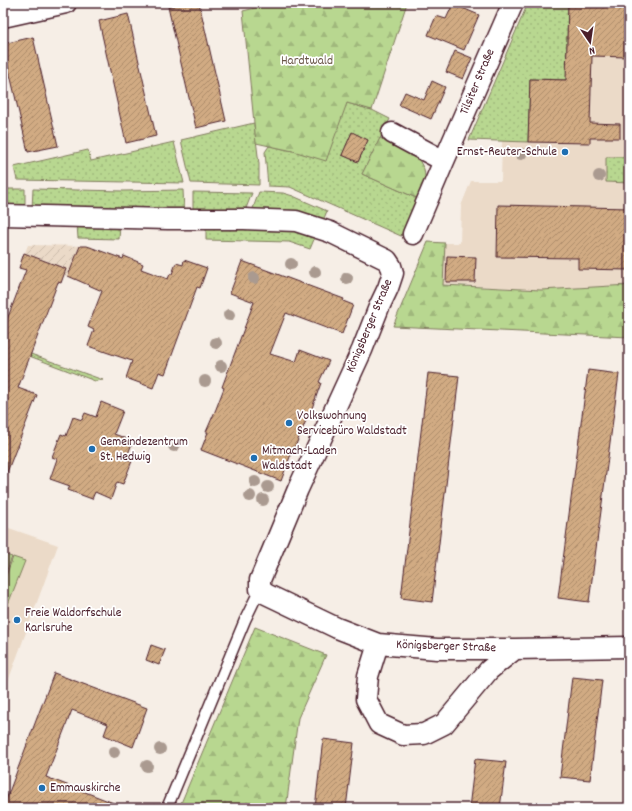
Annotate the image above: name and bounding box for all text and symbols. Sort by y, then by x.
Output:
north arrow [570,22,610,62]
text: N [587,41,596,58]
street label: Tilsiter Straße [456,46,501,118]
park label: Hardtwald [281,52,333,71]
place label: Ernst-Reuter-Schule [457,143,557,162]
marker: Ernst-Reuter-Schule [560,147,570,157]
street label: Königsberger Straße [342,276,398,376]
place label: Volkswohnung Servicebüro Waldstadt [297,407,407,441]
marker: Volkswohnung Servicebüro Waldstadt [284,418,294,428]
place label: Gemeindezentrum St. Hedwig [100,433,188,467]
place label: Mitmach-Laden Waldstadt [262,442,337,476]
marker: Gemeindezentrum St. Hedwig [87,444,97,454]
marker: Mitmach-Laden Waldstadt [249,453,259,463]
place label: Freie Waldorfschule Karlsruhe [25,604,122,638]
marker: Freie Waldorfschule Karlsruhe [12,615,22,625]
street label: Königsberger Straße [396,636,497,658]
place label: Emmauskirche [50,779,121,798]
marker: Emmauskirche [37,783,47,793]

